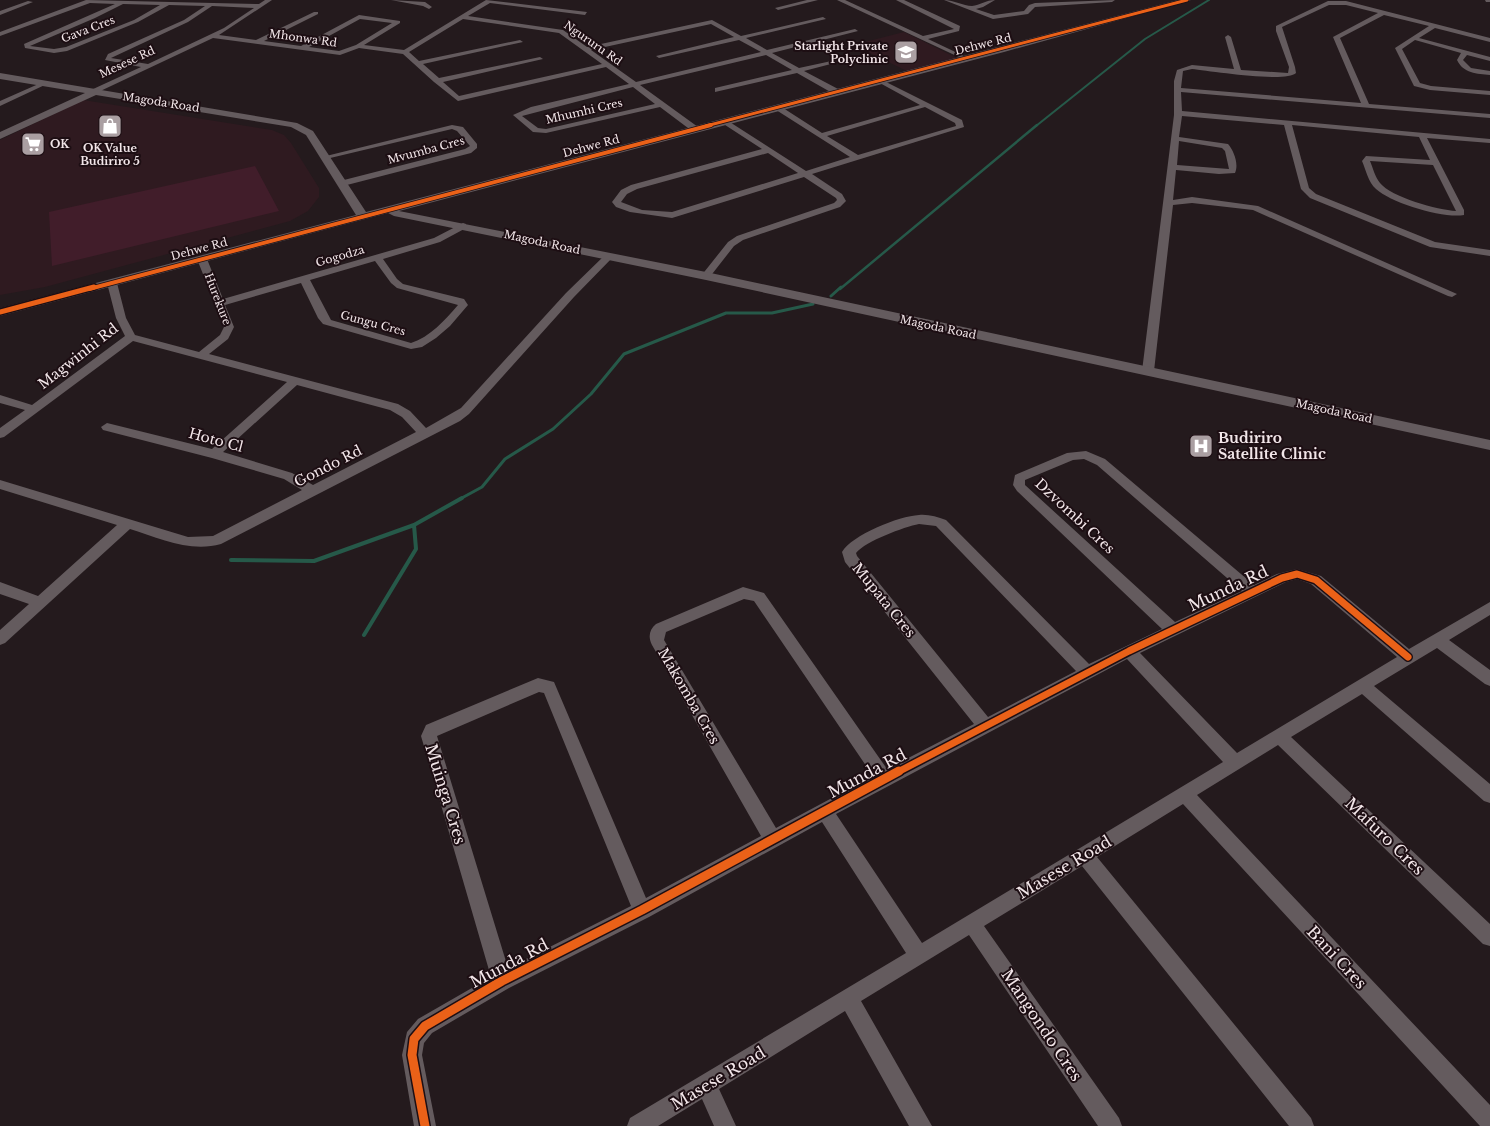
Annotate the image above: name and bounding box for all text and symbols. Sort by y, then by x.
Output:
street label: Gava Cres [59,12,117,46]
street label: Ngururu Rd [561,18,625,69]
street label: Mhonwa Rd [268,26,338,50]
street label: Dehwe Rd [953,30,1013,58]
place label: Starlight Private Polyclinic [794,39,889,66]
school or university icon: Starlight Private Polyclinic [893,39,919,65]
street label: Mesese Rd [97,43,158,81]
street label: Magoda Road [122,89,201,115]
street label: Mhumhi Cres [544,95,624,127]
shop icon: OK Value Budiriro 5 [97,113,123,139]
supermarket icon: OK [20,131,46,157]
street label: Dehwe Rd [561,132,621,160]
street label: Mvumba Cres [386,133,466,167]
place label: OK [50,137,70,151]
place label: OK Value Budiriro 5 [80,141,140,168]
street label: Magoda Road [503,227,582,257]
street label: Dehwe Rd [169,235,229,263]
street label: Gogodza [314,242,367,270]
street label: Hurekure [202,271,234,327]
street label: Gungu Cres [339,308,407,338]
street label: Magoda Road [899,312,978,342]
street label: Magwinhi Rd [34,319,122,393]
street label: Magoda Road [1295,396,1374,426]
street label: Hoto Cl [187,424,246,456]
place label: Budiriro Satellite Clinic [1218,429,1326,463]
hospital icon: Budiriro Satellite Clinic [1188,433,1214,459]
street label: Gondo Rd [291,441,366,491]
street label: Dzvombi Cres [1031,474,1119,558]
street label: Mupata Cres [848,559,920,641]
street label: Munda Rd [1185,561,1271,615]
street label: Makomba Cres [654,645,724,747]
street label: Muinga Cres [421,741,471,847]
street label: Munda Rd [824,744,910,802]
street label: Mafuro Cres [1341,793,1429,879]
street label: Masese Road [1013,831,1115,903]
street label: Bani Cres [1303,921,1371,993]
street label: Munda Rd [466,934,552,992]
street label: Mangondo Cres [997,965,1087,1085]
street label: Masese Road [667,1042,769,1114]

